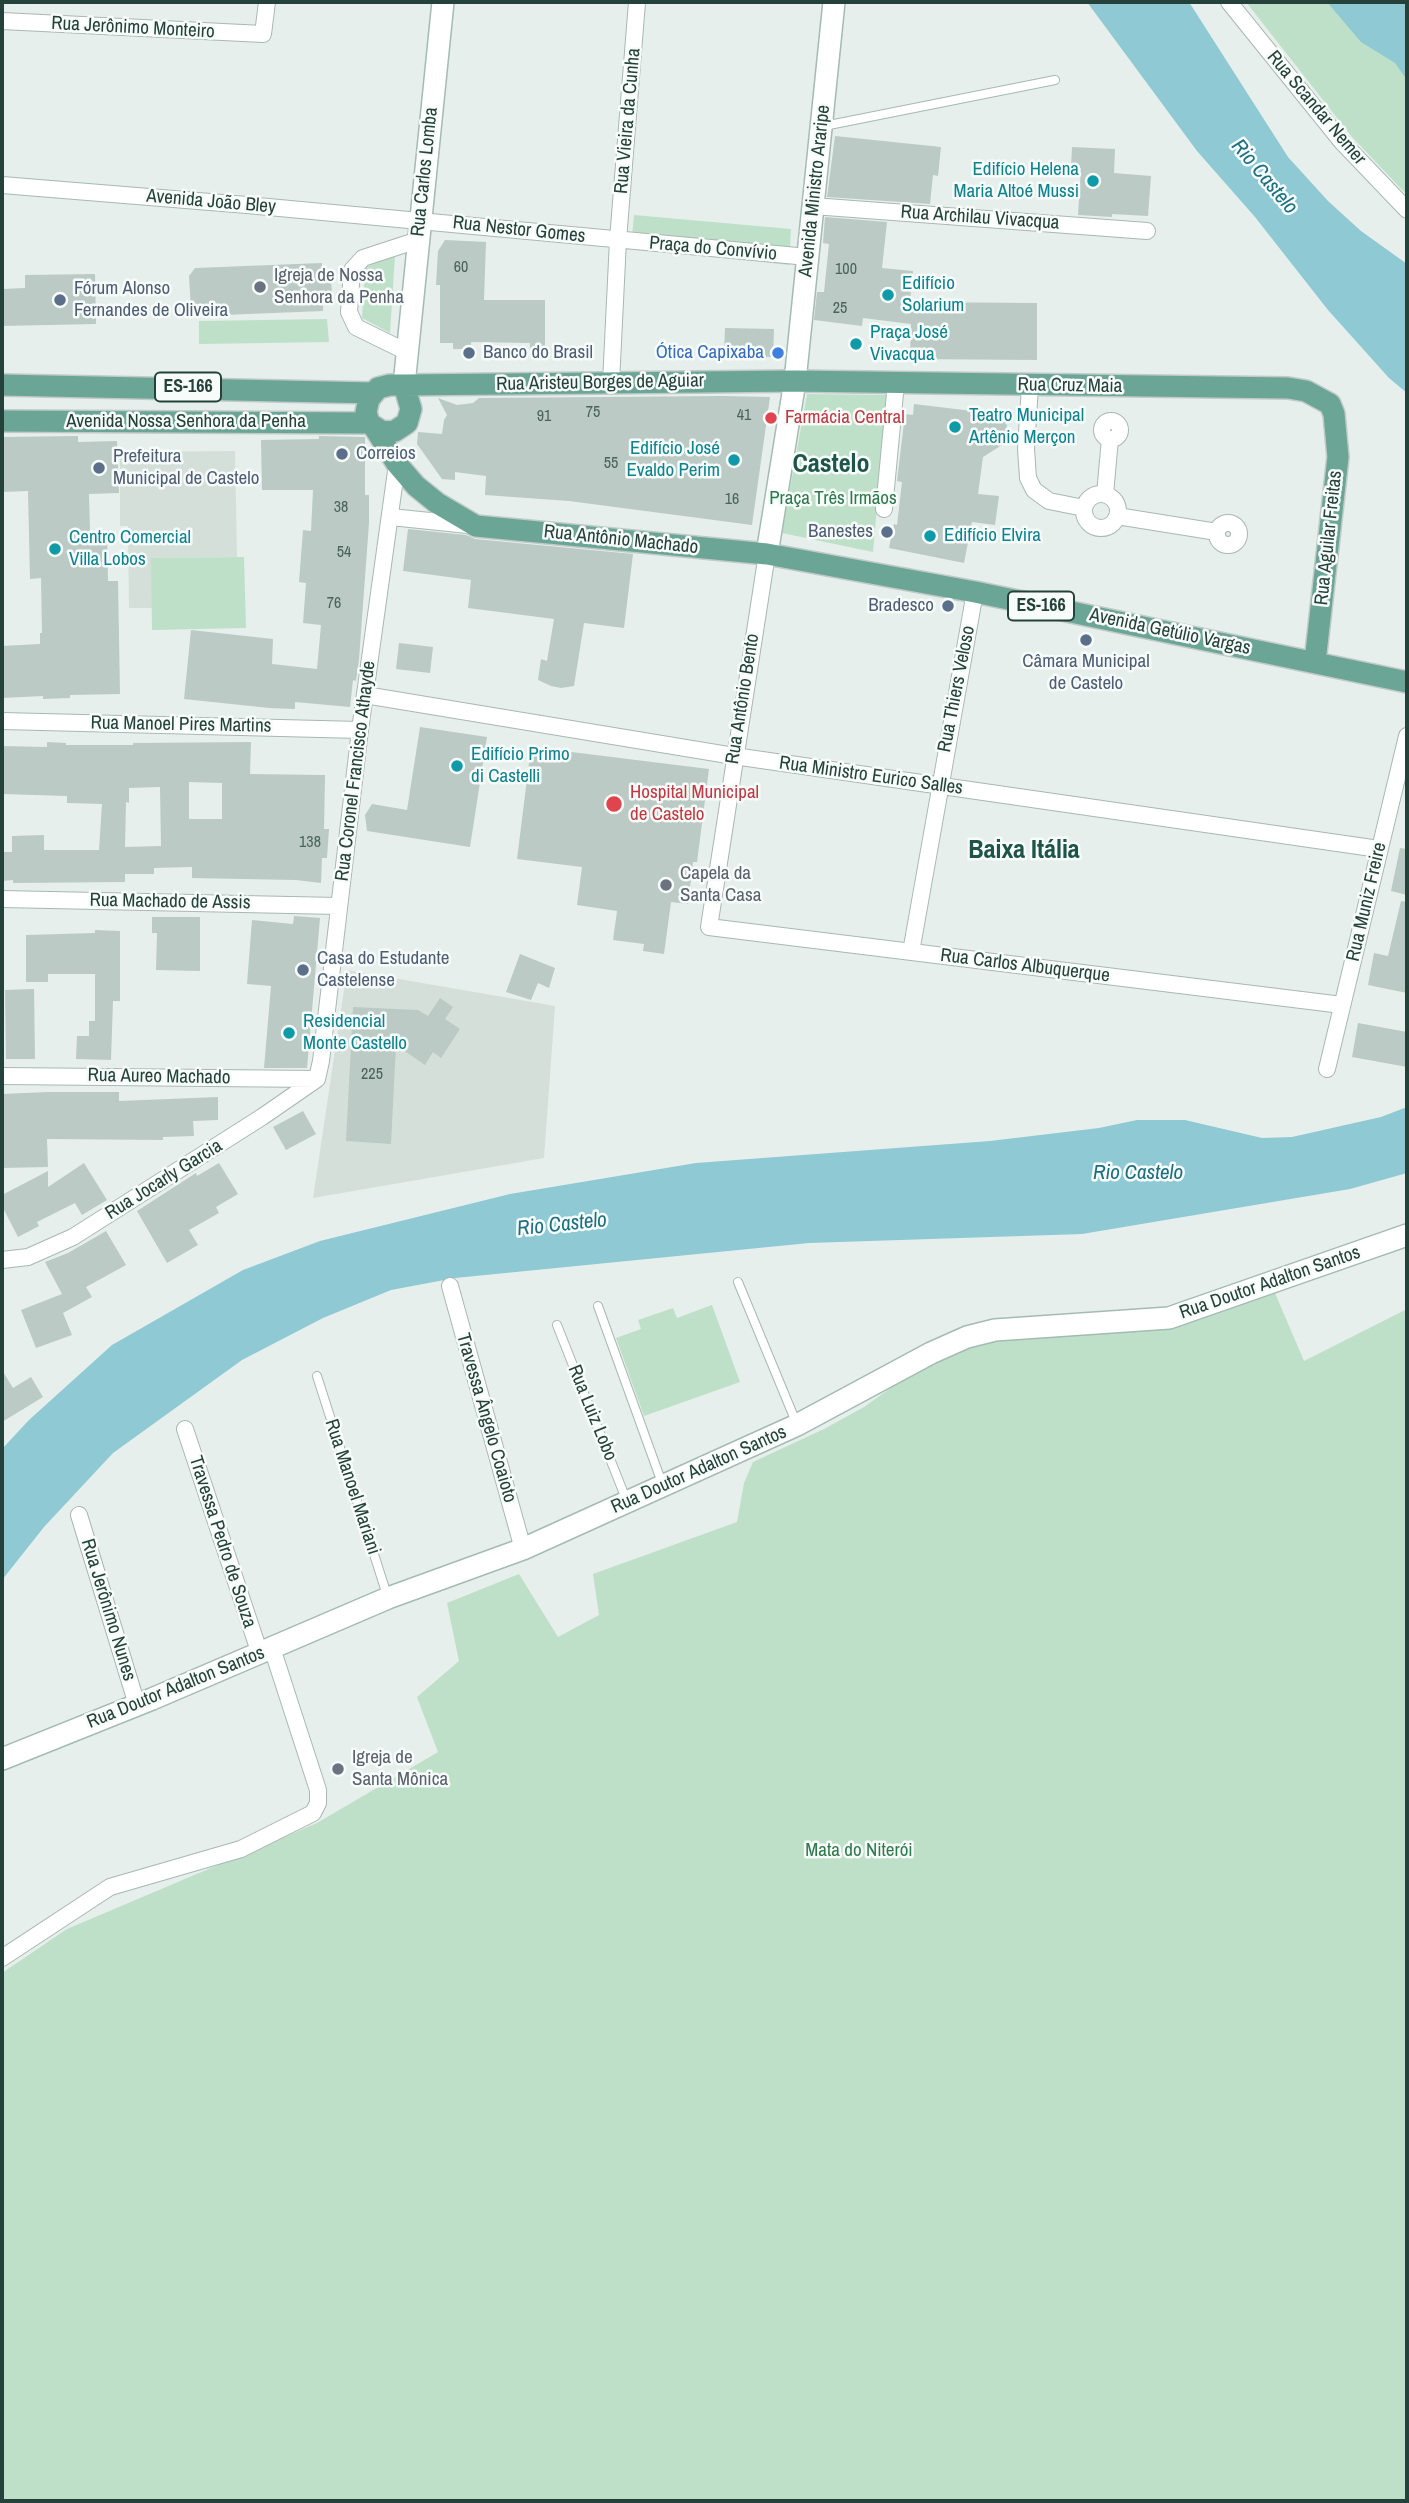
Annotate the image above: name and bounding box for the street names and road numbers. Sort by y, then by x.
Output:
street label: Rua Jerônimo Monteiro [51,12,215,44]
street label: Rua Scandar Nemer [1262,46,1370,170]
street label: Rua Vieira da Cunha [610,47,646,195]
street label: Avenida Ministro Araripe [795,104,835,278]
street label: Rua Carlos Lomba [407,106,443,238]
street label: Avenida João Bley [145,185,277,219]
street label: Rua Archilau Vivacqua [900,201,1060,235]
street label: Rua Nestor Gomes [452,212,586,248]
street label: Praça do Convívio [648,232,778,266]
street label: Rua Aristeu Borges de Aguiar [496,370,704,396]
road number: ES-166 [155,372,221,402]
street label: Rua Cruz Maia [1017,374,1123,398]
street label: Avenida Nossa Senhora da Penha [66,411,306,433]
street label: Rua Aguilar Freitas [1311,470,1347,606]
street label: Rua Antônio Machado [543,521,699,559]
road number: ES-166 [1008,592,1074,620]
street label: Avenida Getúlio Vargas [1087,604,1253,660]
street label: Rua Thiers Veloso [934,624,980,754]
street label: Rua Antônio Bento [721,632,765,766]
street label: Rua Coronel Francisco Athayde [331,660,381,882]
street label: Rua Manoel Pires Martins [90,712,272,738]
street label: Rua Ministro Eurico Salles [778,752,964,800]
street label: Rua Muniz Freire [1342,840,1392,964]
street label: Rua Machado de Assis [89,889,251,915]
street label: Rua Carlos Albuquerque [939,944,1111,988]
street label: Rua Aureo Machado [87,1064,231,1090]
street label: Rua Jocarly Garcia [101,1135,227,1225]
street label: Rua Doutor Adalton Santos [1177,1241,1363,1325]
street label: Travessa Ângelo Coaioto [451,1331,521,1505]
street label: Rua Luiz Lobo [562,1362,622,1464]
street label: Rua Manoel Mariani [319,1416,385,1558]
street label: Rua Doutor Adalton Santos [608,1421,790,1519]
street label: Travessa Pedro de Souza [183,1453,261,1631]
street label: Rua Jerônimo Nunes [76,1536,140,1684]
street label: Rua Doutor Adalton Santos [84,1642,268,1734]

